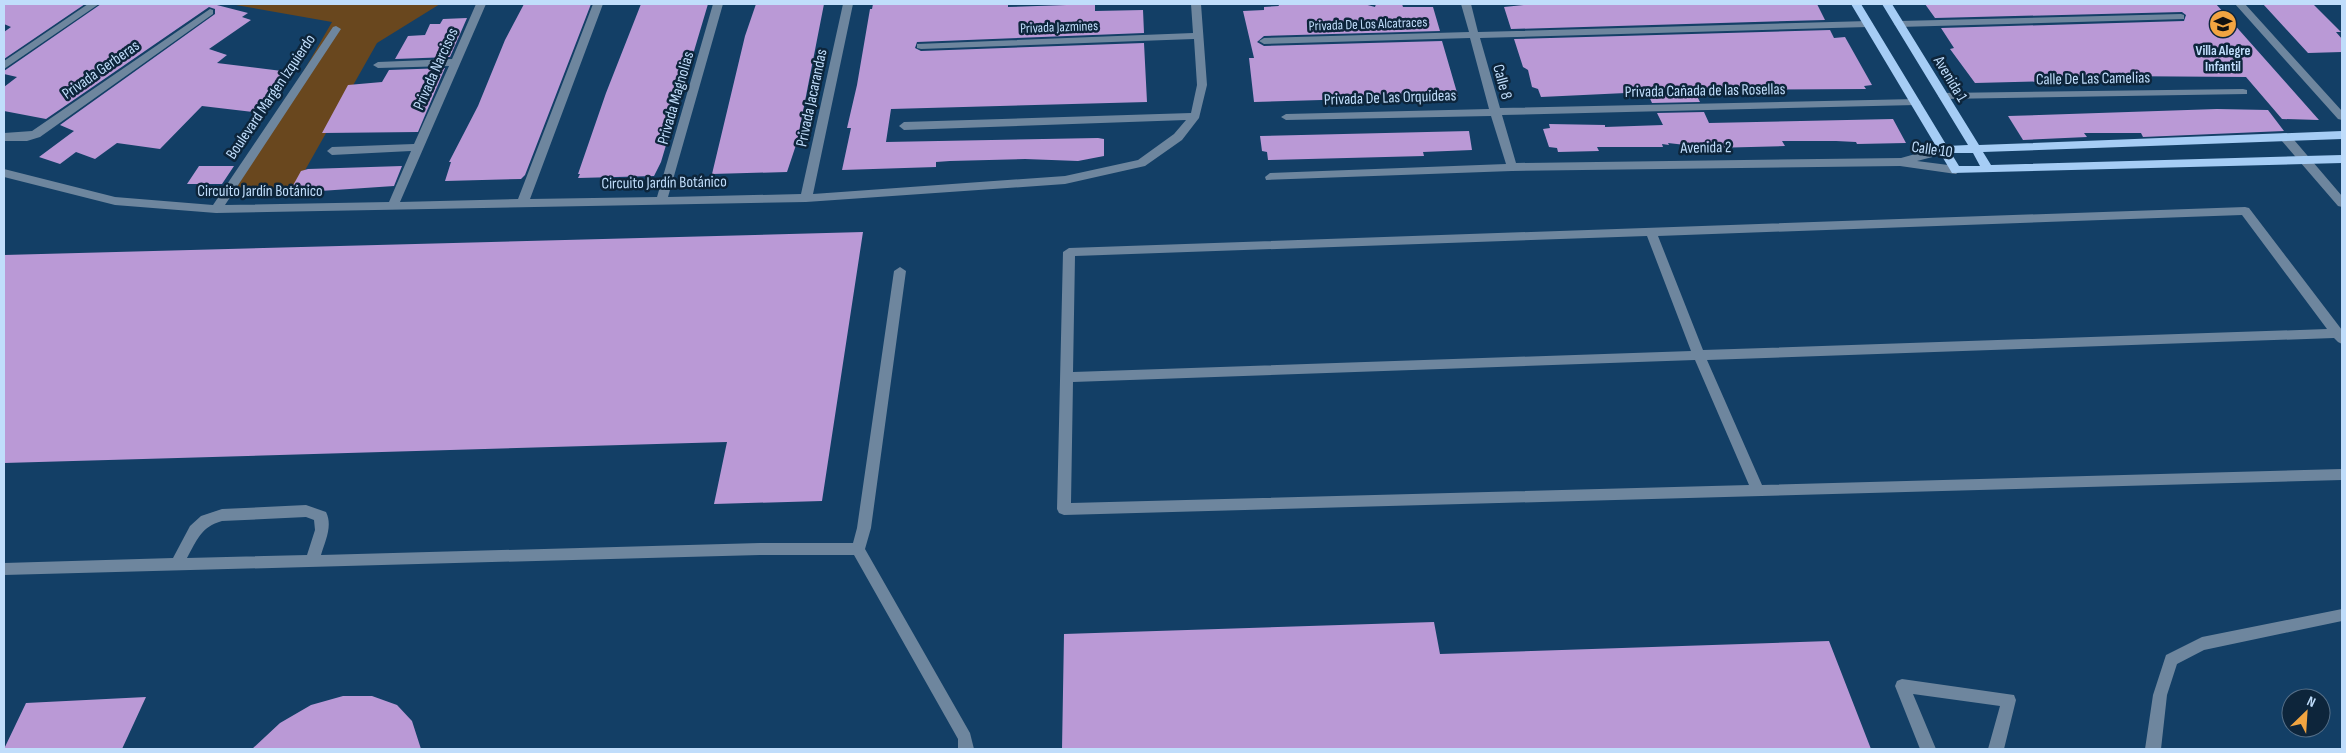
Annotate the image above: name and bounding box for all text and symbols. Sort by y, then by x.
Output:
school or university icon: Villa Alegre Infantil [2208,9,2238,39]
street label: Privada De Los Alcatraces [1308,13,1428,35]
street label: Privada Jazmines [1020,17,1098,37]
street label: Privada Narcisos [409,25,463,113]
street label: Boulevard Margen Izquierdo [222,31,320,163]
street label: Privada Gerberas [59,36,144,104]
place label: Villa Alegre Infantil [2196,42,2250,75]
street label: Privada Jacarandas [792,47,832,149]
street label: Privada Magnolias [654,49,698,147]
street label: Avenida 1 [1928,52,1971,106]
street label: Calle 8 [1488,62,1516,102]
street label: Calle De Las Camelias [2036,68,2151,89]
street label: Privada Cañada de las Rosellas [1624,80,1786,102]
street label: Privada De Las Orquídeas [1323,86,1457,110]
street label: Avenida 2 [1679,138,1732,158]
street label: Calle 10 [1910,138,1954,162]
street label: Circuito Jardín Botánico [601,172,727,194]
street label: Circuito Jardín Botánico [197,182,323,201]
north arrow [2281,688,2331,738]
text: N [2304,692,2318,711]

